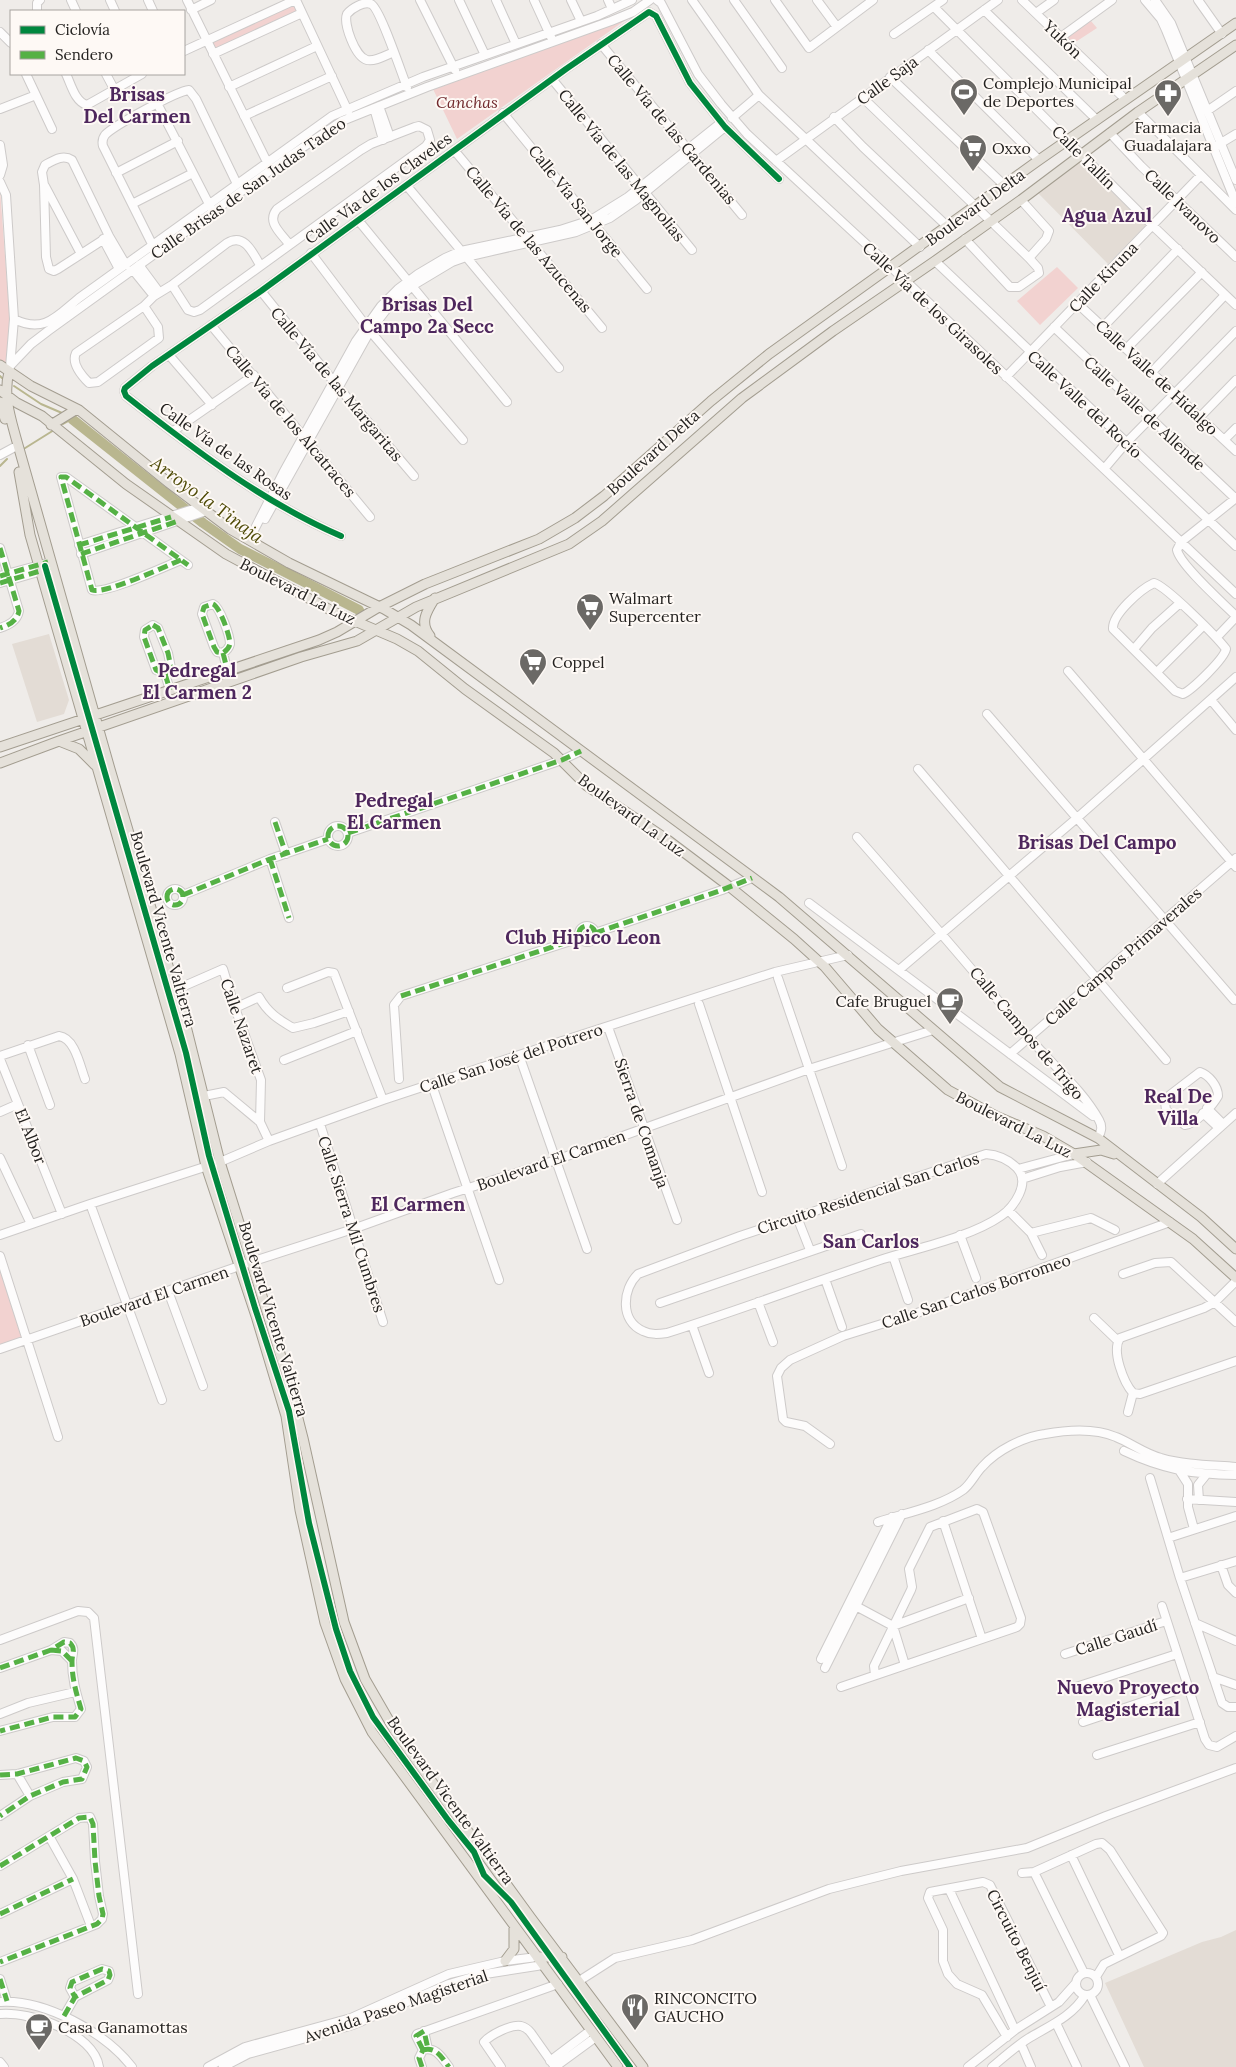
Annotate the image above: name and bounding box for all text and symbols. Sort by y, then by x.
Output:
legend [10,10,185,75]
street label: Yukón [1039,15,1087,63]
text: Ciclovía [55,20,110,39]
text: Sendero [55,45,113,64]
street label: Calle Vía de las Gardenias [603,50,741,208]
street label: Calle Saja [852,51,922,109]
place label: Complejo Municipal de Deportes [983,73,1132,111]
sports icon: Complejo Municipal de Deportes [949,77,979,116]
pharmacy icon: Farmacia Guadalajara [1153,78,1183,117]
district label: Brisas Del Carmen [83,82,191,128]
street label: Calle Vía de las Magnolias [554,85,690,245]
park label: Canchas [436,92,498,112]
street label: Calle Brisas de San Judas Tadeo [146,113,350,263]
place label: Farmacia Guadalajara [1124,117,1212,155]
street label: Calle Tallín [1048,121,1120,193]
street label: Calle Vía de los Claveles [301,128,455,248]
supermarket icon: Oxxo [958,133,988,172]
place label: Oxxo [992,138,1031,158]
street label: Calle Vía San Jorge [524,141,628,262]
street label: Calle Vía de las Azucenas [462,161,596,317]
street label: Boulevard Delta [921,164,1029,250]
street label: Calle Ivanovo [1141,165,1225,247]
district label: Agua Azul [1062,203,1152,227]
street label: Calle Kiruna [1064,237,1142,317]
street label: Calle Vía de los Girasoles [859,238,1007,378]
district label: Brisas Del Campo 2a Secc [360,292,494,338]
street label: Calle Vía de las Margaritas [267,303,407,465]
street label: Calle Valle de Hidalgo [1091,315,1223,439]
street label: Calle Vía de los Alcatraces [221,341,361,501]
street label: Calle Valle del Rocío [1024,346,1146,462]
street label: Calle Valle de Allende [1080,352,1210,475]
street label: Calle Vía de las Rosas [156,398,296,504]
street label: Boulevard Delta [602,405,704,499]
water label: Arroyo la Tinaja [146,450,268,548]
street label: Boulevard La Luz [237,553,359,629]
place label: Walmart Supercenter [609,588,701,626]
supermarket icon: Walmart Supercenter [575,592,605,631]
supermarket icon: Coppel [518,647,548,686]
place label: Coppel [552,652,605,672]
district label: Pedregal El Carmen 2 [142,658,252,704]
street label: Boulevard La Luz [574,769,690,861]
district label: Pedregal El Carmen [347,788,441,834]
street label: Boulevard Vicente Valtierra [126,829,202,1029]
district label: Brisas Del Campo [1017,830,1177,854]
street label: Calle Campos Primaverales [1041,883,1205,1029]
district label: Club Hipico Leon [505,925,661,949]
street label: Calle Campos de Trigo [966,962,1088,1104]
street label: Calle Nazaret [216,976,268,1077]
cafe icon: Cafe Bruguel [935,986,965,1025]
place label: Cafe Bruguel [836,991,931,1011]
street label: Calle San José del Potrero [417,1019,605,1097]
street label: Sierra de Comanja [610,1055,674,1191]
district label: Real De Villa [1144,1084,1212,1130]
street label: Boulevard La Luz [953,1086,1075,1162]
street label: El Albor [11,1105,51,1167]
street label: Boulevard El Carmen [474,1125,628,1195]
street label: Calle Sierra Mil Cumbres [314,1133,390,1315]
street label: Circuito Residencial San Carlos [755,1148,981,1238]
district label: El Carmen [371,1192,465,1216]
street label: Boulevard Vicente Valtierra [235,1219,313,1419]
district label: San Carlos [823,1229,919,1253]
street label: Calle San Carlos Borromeo [879,1249,1073,1333]
street label: Boulevard El Carmen [77,1261,231,1331]
street label: Calle Gaudí [1072,1614,1160,1660]
district label: Nuevo Proyecto Magisterial [1057,1675,1200,1721]
street label: Boulevard Vicente Valtierra [383,1712,519,1888]
street label: Circuito Benjuí [983,1886,1051,1994]
street label: Avenida Paseo Magisterial [301,1965,490,2047]
place label: RINCONCITO GAUCHO [654,1988,757,2026]
restaurant icon: RINCONCITO GAUCHO [620,1992,650,2031]
cafe icon: Casa Ganamottas [24,2012,54,2051]
place label: Casa Ganamottas [58,2017,188,2037]

